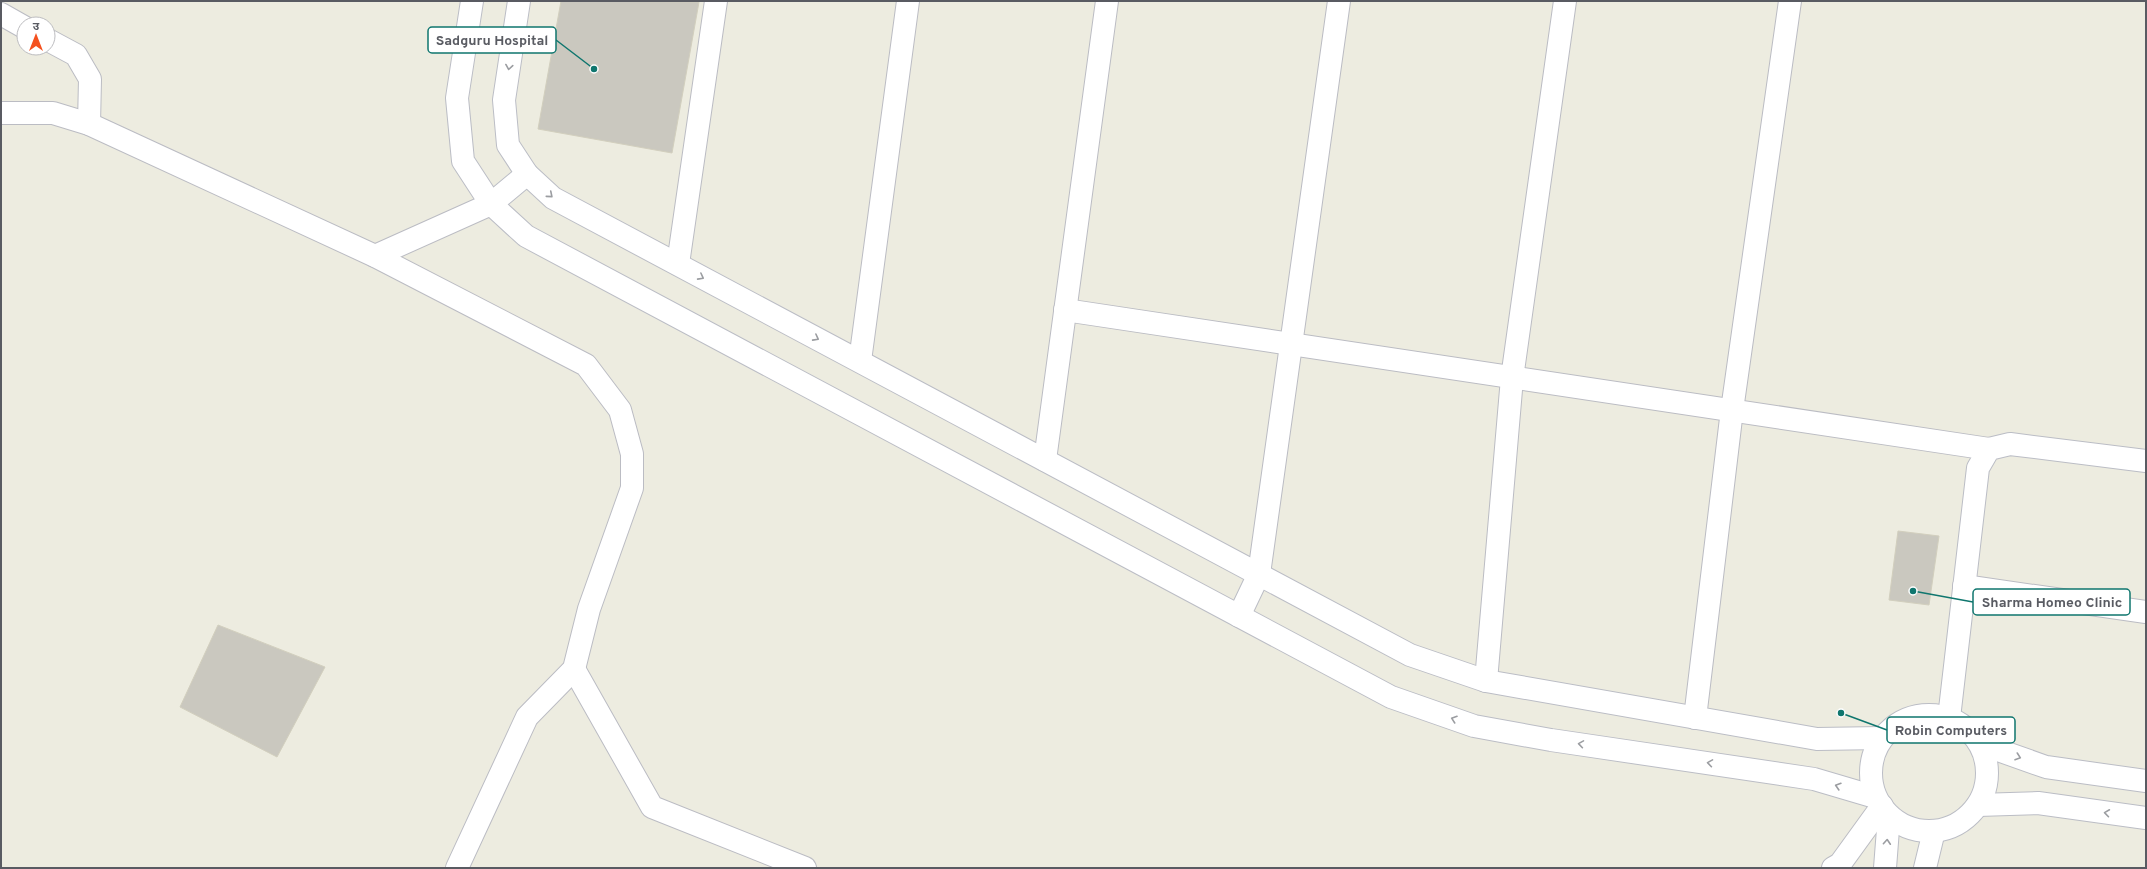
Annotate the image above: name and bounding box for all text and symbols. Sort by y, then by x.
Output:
north arrow [16,16,56,56]
text: उ [33,20,40,34]
callout: Sadguru Hospital [428,27,556,53]
text: Sadguru Hospital [436,33,548,50]
one-way arrow [505,64,514,70]
one-way arrow [546,190,553,197]
one-way arrow [697,272,704,279]
one-way arrow [812,333,819,340]
callout: Sharma Homeo Clinic [1973,589,2130,615]
text: Sharma Homeo Clinic [1982,595,2122,612]
one-way arrow [1451,715,1458,724]
callout: Robin Computers [1887,717,2015,743]
text: Robin Computers [1895,723,2007,740]
one-way arrow [1578,740,1584,749]
one-way arrow [2014,752,2021,761]
one-way arrow [1707,759,1713,768]
one-way arrow [1834,782,1841,791]
one-way arrow [2104,809,2110,818]
one-way arrow [1882,839,1891,845]

